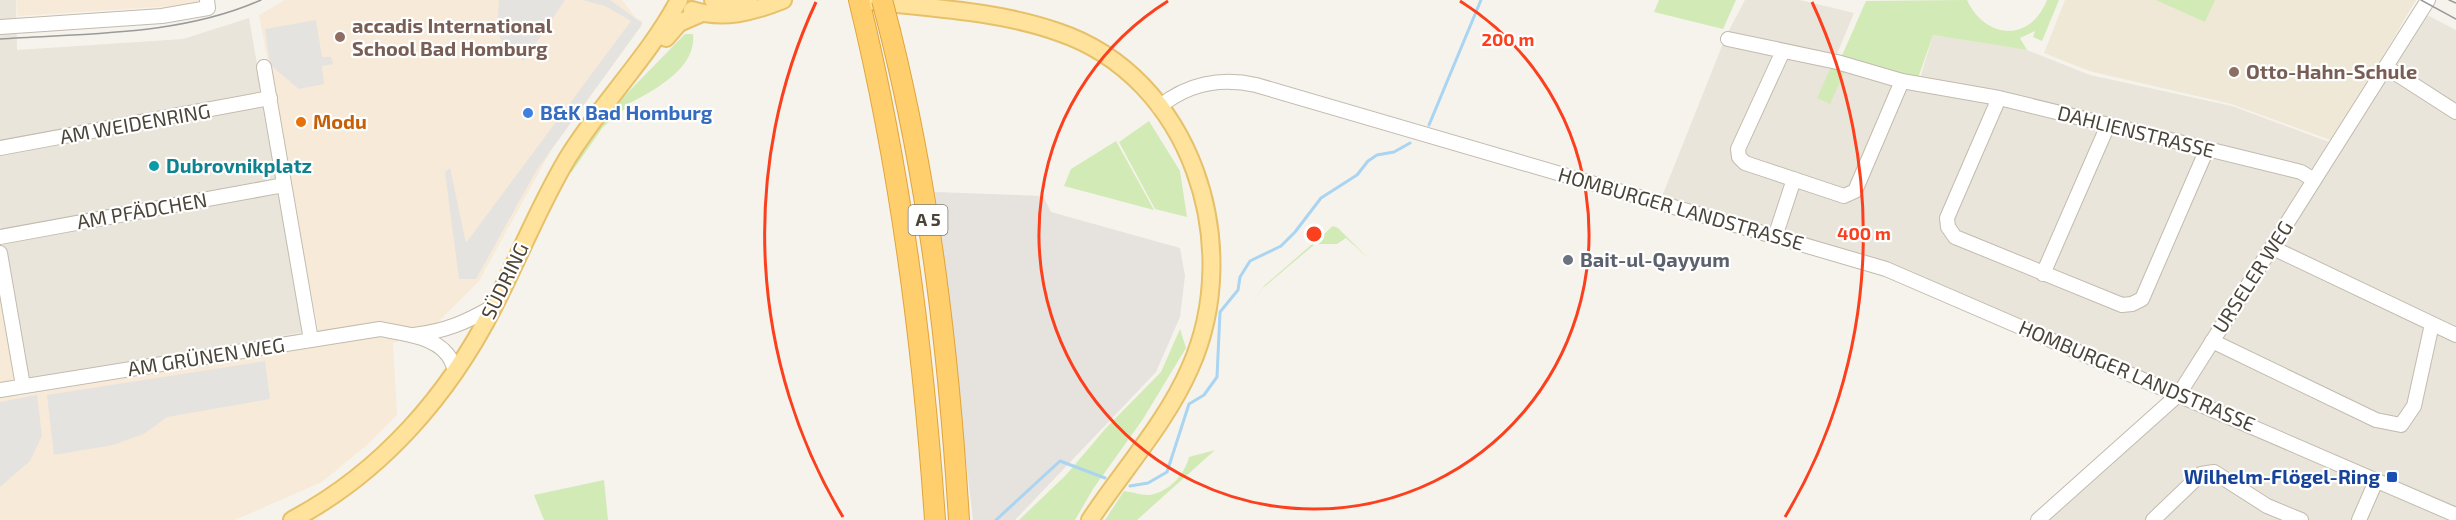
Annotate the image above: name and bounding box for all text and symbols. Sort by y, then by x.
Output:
place label: accadis International School Bad Homburg [352,13,553,60]
text: 200 m [1482,28,1534,50]
marker: accadis International School Bad Homburg [333,30,347,44]
place label: Otto-Hahn-Schule [2246,59,2417,83]
marker: Otto-Hahn-Schule [2227,65,2241,79]
street label: AM WEIDENRING [58,98,212,148]
place label: B&K Bad Homburg [540,100,713,124]
street label: DAHLIENSTRASSE [2055,100,2217,162]
marker: B&K Bad Homburg [521,106,535,120]
place label: Modu [313,109,367,133]
marker: Modu [294,115,308,129]
place label: Dubrovnikplatz [166,153,312,177]
marker: Dubrovnikplatz [147,159,161,173]
street label: HOMBURGER LANDSTRASSE [1556,161,1807,255]
street label: AM PFÄDCHEN [75,187,209,233]
road number: A 5 [908,205,948,235]
street label: URSELER WEG [2207,216,2297,337]
text: 400 m [1837,222,1891,244]
centre of rings [1304,224,1324,244]
street label: SÜDRING [475,238,533,323]
place label: Bait-ul-Qayyum [1580,247,1730,272]
marker: Bait-ul-Qayyum [1561,253,1575,267]
street label: HOMBURGER LANDSTRASSE [2016,314,2259,436]
street label: AM GRÜNEN WEG [125,332,286,380]
place label: Wilhelm-Flögel-Ring [2184,464,2380,488]
marker: Wilhelm-Flögel-Ring [2385,470,2399,484]

